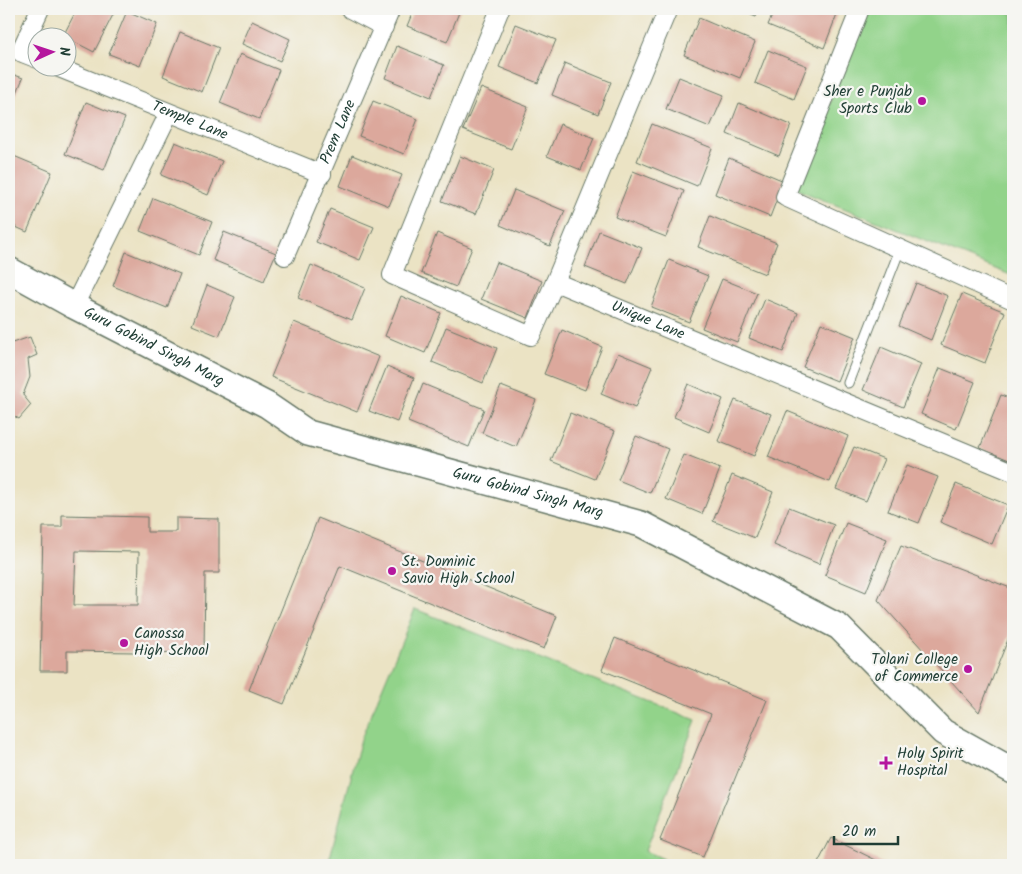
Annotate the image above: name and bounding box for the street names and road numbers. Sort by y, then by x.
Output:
street label: Temple Lane [148,95,232,147]
street label: Prem Lane [314,96,363,168]
street label: Unique Lane [607,295,689,347]
street label: Guru Gobind Singh Marg [79,301,228,393]
street label: Guru Gobind Singh Marg [450,461,606,525]

